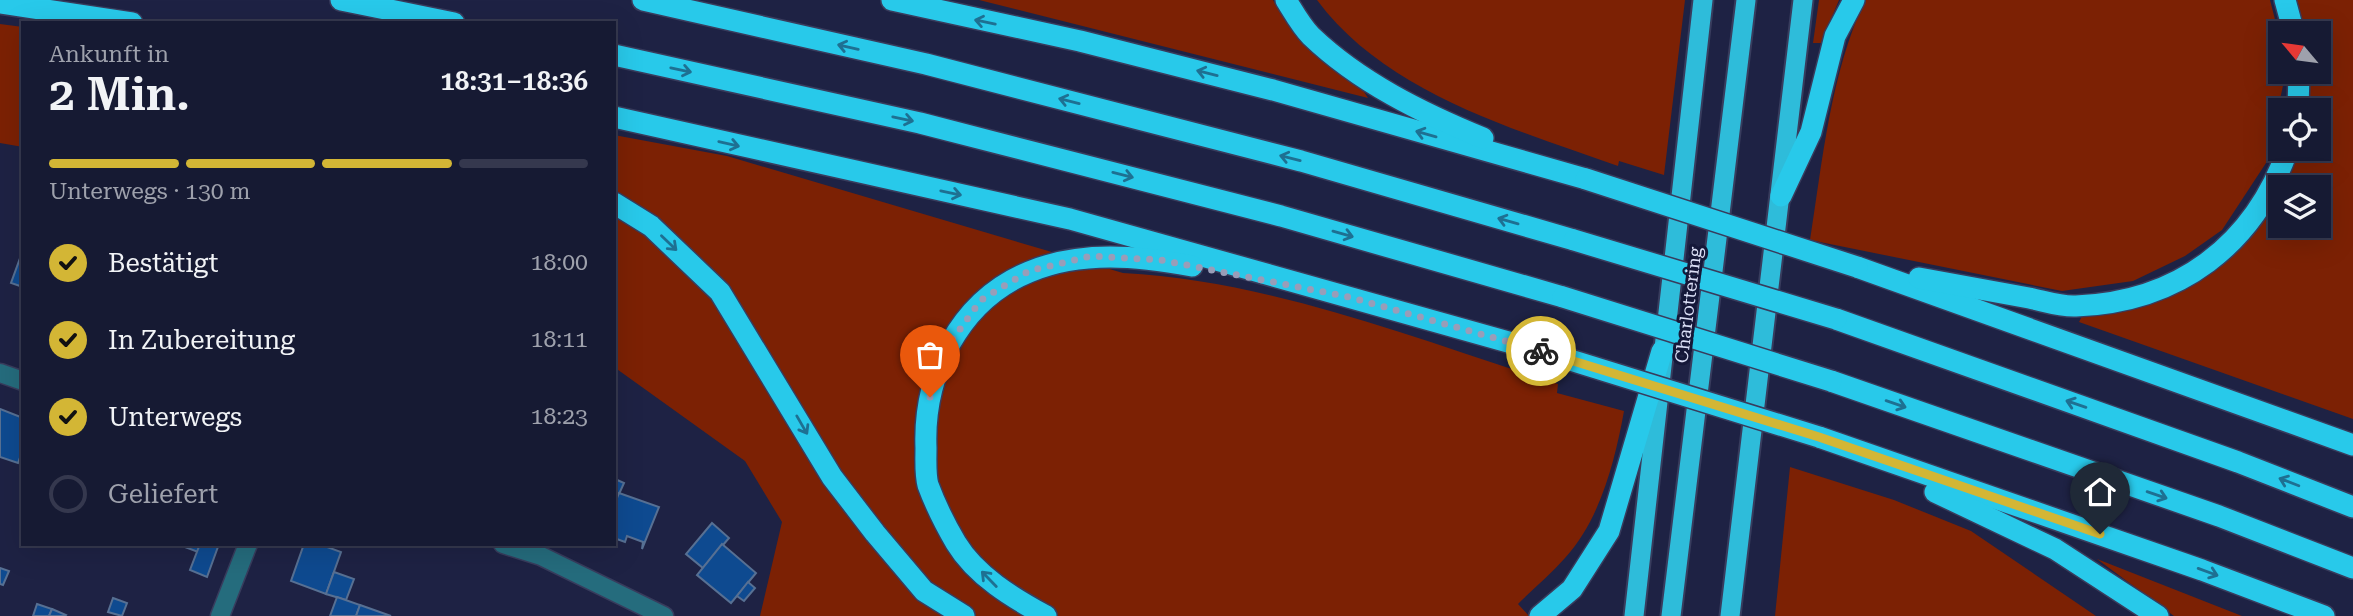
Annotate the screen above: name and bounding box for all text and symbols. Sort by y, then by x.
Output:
one-way arrow [974,14,997,28]
north arrow [2268,21,2331,84]
map controls [2268,21,2331,238]
one-way arrow [837,40,860,53]
text: Ankunft in [49,41,169,68]
one-way arrow [669,64,692,77]
text: 18:31–18:36 [440,66,588,96]
one-way arrow [1196,66,1219,79]
text: 2 Min. [49,67,190,121]
one-way arrow [1058,94,1081,107]
button: locate [2268,98,2331,161]
one-way arrow [891,113,914,126]
one-way arrow [1415,126,1437,139]
one-way arrow [717,138,739,151]
one-way arrow [1279,151,1301,164]
one-way arrow [1112,169,1134,182]
button: layers [2268,175,2331,238]
text: Unterwegs · 130 m [49,178,251,205]
one-way arrow [939,187,962,201]
one-way arrow [1498,213,1520,226]
one-way arrow [1332,228,1354,241]
one-way arrow [660,234,677,251]
icon: check [49,244,87,282]
street label: Charlottering [1670,245,1706,364]
text: Bestätigt [108,248,218,278]
text: 18:00 [531,249,588,276]
courier [1506,316,1576,386]
icon: check [49,321,87,359]
text: In Zubereitung [108,325,295,355]
pin [900,325,960,397]
text: 18:11 [531,326,588,353]
icon: bike [1522,332,1560,370]
icon: bag [911,336,949,374]
one-way arrow [2065,397,2087,409]
icon: check [49,398,87,436]
one-way arrow [1884,398,1906,411]
text: Unterwegs [108,402,242,432]
text: 18:23 [531,403,588,430]
one-way arrow [795,415,809,435]
pin [2070,462,2130,534]
icon: home [2081,473,2119,511]
one-way arrow [2279,475,2301,488]
text: Geliefert [108,479,218,509]
one-way arrow [2146,489,2168,502]
one-way arrow [2196,567,2218,579]
one-way arrow [981,571,998,588]

